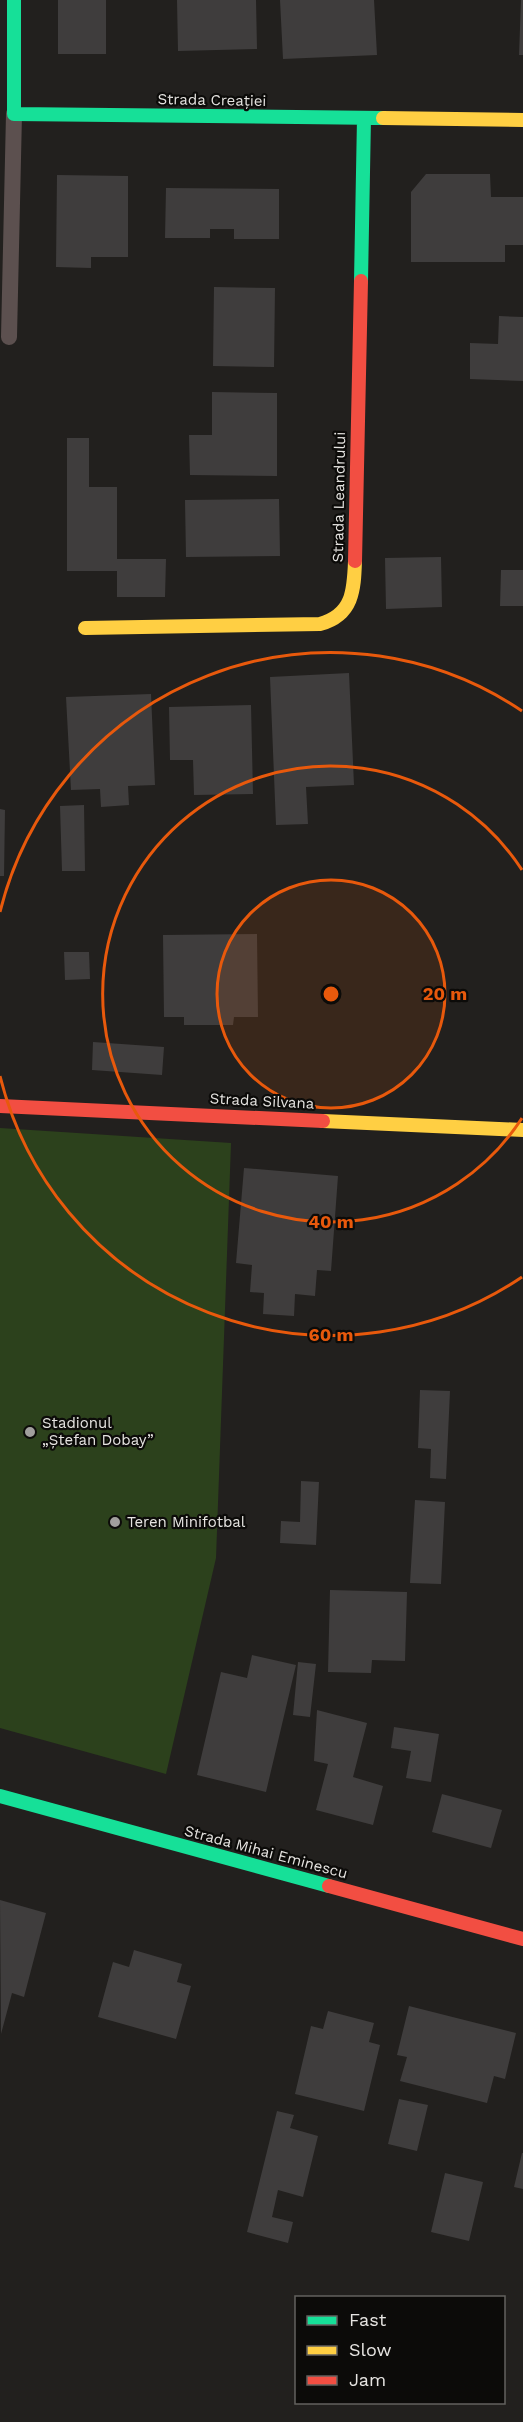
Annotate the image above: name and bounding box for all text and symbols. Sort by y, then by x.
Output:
street label: Strada Creației [157,90,267,110]
street label: Strada Leandrului [329,431,349,563]
text: 20 m [423,983,467,1004]
centre of rings [321,984,341,1004]
street label: Strada Silvana [209,1089,315,1113]
text: 40 m [308,1211,354,1232]
text: 60 m [309,1324,353,1345]
place label: Stadionul „Ștefan Dobay” [42,1414,154,1449]
marker: Stadionul „Ștefan Dobay” [23,1425,37,1439]
place label: Teren Minifotbal [127,1513,246,1531]
marker: Teren Minifotbal [108,1515,122,1529]
street label: Strada Mihai Eminescu [183,1822,349,1882]
legend [295,2296,505,2404]
text: Fast [349,2309,387,2330]
text: Slow [349,2339,392,2360]
text: Jam [349,2369,386,2390]

